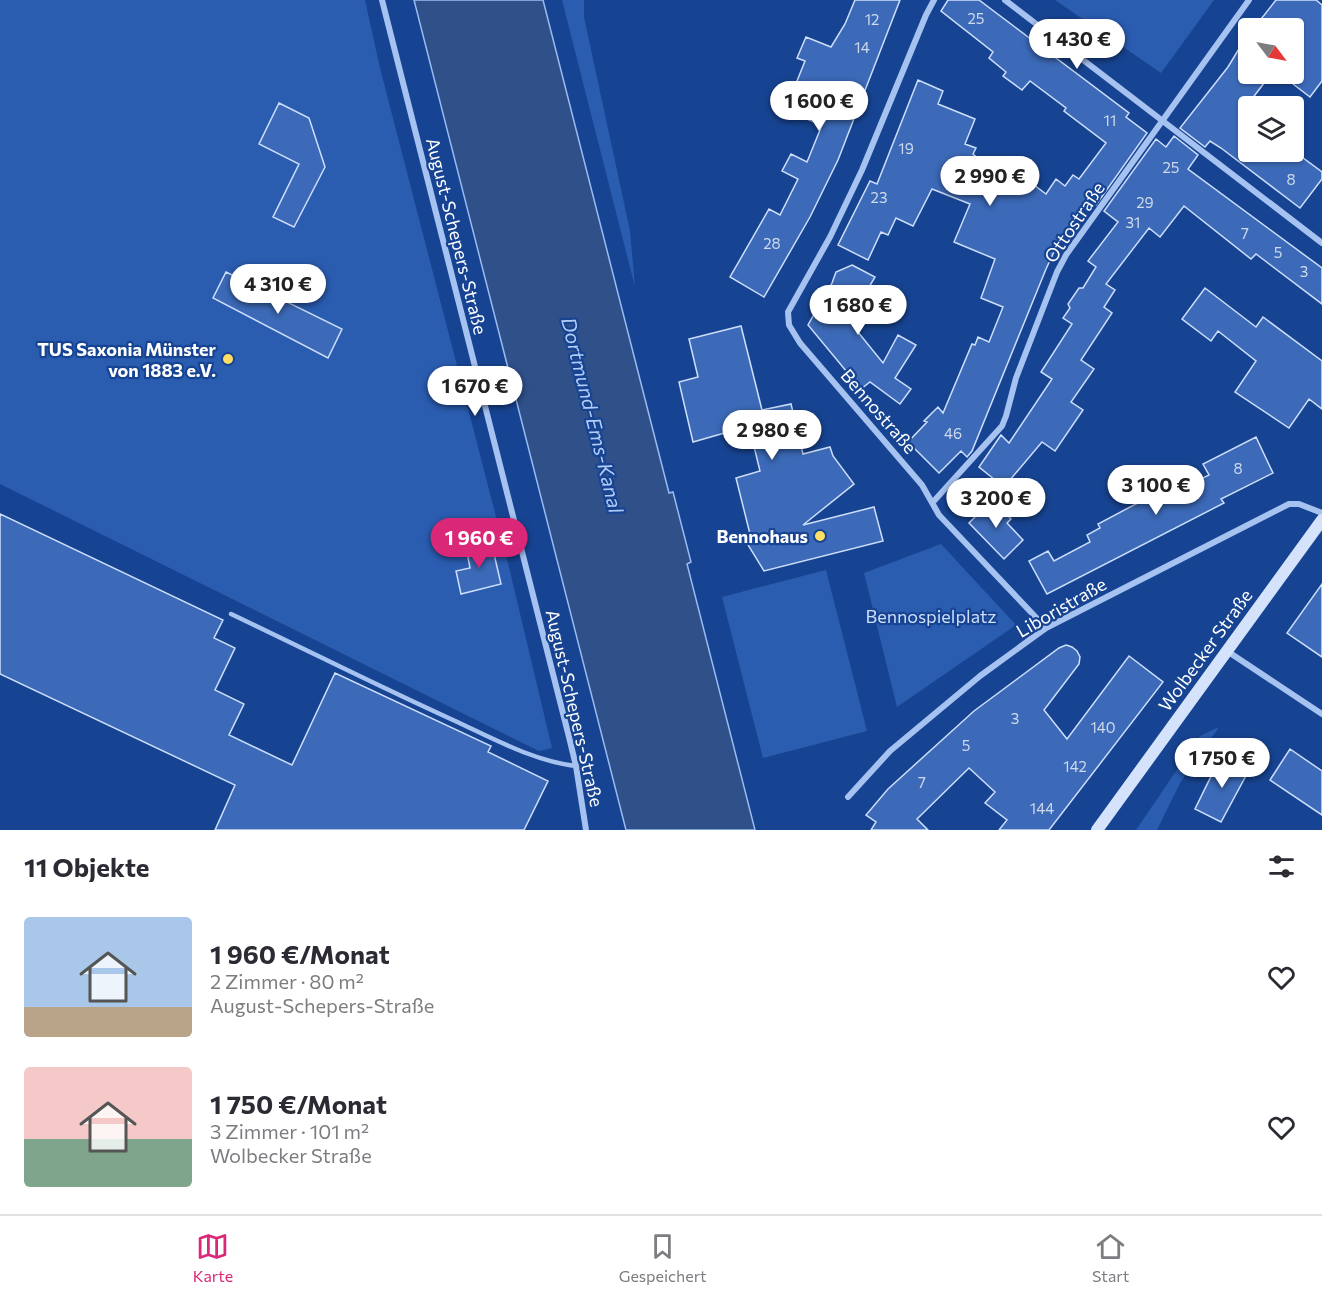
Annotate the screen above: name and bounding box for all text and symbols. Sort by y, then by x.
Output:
house number: 25 [968,9,984,27]
house number: 12 [865,10,879,28]
north arrow [1238,18,1304,84]
map controls [1238,18,1304,162]
pin: 1 430 € [1022,19,1132,70]
text: 1 430 € [1043,26,1111,50]
house number: 14 [854,38,870,56]
pin: 1 600 € [764,81,874,132]
text: 1 600 € [784,88,854,112]
button: layers [1238,96,1304,162]
house number: 11 [1104,111,1116,129]
street label: August-Schepers-Straße [422,135,492,337]
house number: 19 [898,139,914,157]
pin: 2 990 € [935,156,1045,207]
house number: 25 [1163,158,1179,176]
text: 2 990 € [954,163,1026,187]
house number: 8 [1286,170,1296,188]
street label: Ottostraße [1039,178,1109,266]
house number: 23 [871,188,887,206]
house number: 29 [1136,193,1154,211]
house number: 31 [1126,213,1140,231]
house number: 7 [1241,224,1249,242]
house number: 28 [763,234,781,252]
house number: 5 [1274,243,1282,261]
house number: 3 [1300,262,1308,280]
pin: 4 310 € [223,264,333,315]
text: 4 310 € [244,271,312,295]
pin: 1 680 € [803,285,913,336]
text: 1 680 € [824,292,892,316]
water label: Dortmund-Ems-Kanal [557,315,629,516]
place label: TUS Saxonia Münster von 1883 e.V. [37,338,217,381]
marker: TUS Saxonia Münster von 1883 e.V. [221,352,235,366]
street label: Bennostraße [836,364,922,458]
pin: 1 670 € [420,366,530,417]
text: 1 670 € [441,373,509,397]
pin: 2 980 € [717,410,827,461]
text: 2 980 € [736,417,808,441]
house number: 46 [944,424,962,442]
house number: 8 [1233,459,1243,477]
pin: 3 100 € [1101,465,1211,516]
text: 3 100 € [1122,472,1191,496]
pin: 3 200 € [941,478,1051,529]
text: 3 200 € [960,485,1032,509]
pin: 1 960 € [424,518,534,569]
text: 1 960 € [445,525,513,549]
place label: Bennohaus [716,525,808,547]
marker: Bennohaus [813,529,827,543]
street label: Liboristraße [1012,572,1110,642]
street label: Wolbecker Straße [1153,585,1257,715]
park label: Bennospielplatz [866,605,996,627]
street label: August-Schepers-Straße [542,607,608,809]
house number: 3 [1011,709,1019,727]
house number: 140 [1090,718,1116,736]
house number: 5 [962,736,970,754]
pin: 1 750 € [1167,738,1277,789]
text: 1 750 € [1189,745,1255,769]
house number: 142 [1063,757,1087,775]
house number: 7 [918,773,926,791]
house number: 144 [1030,799,1054,817]
icon: filters [1265,850,1298,883]
text: 11 Objekte [24,851,149,882]
text: 1 960 €/Monat [210,938,390,969]
icon: home [72,941,144,1013]
icon: heart [1265,961,1298,994]
text: 2 Zimmer · 80 m² [210,969,364,993]
text: August-Schepers-Straße [210,993,434,1017]
text: 1 750 €/Monat [210,1088,387,1119]
icon: home [72,1091,144,1163]
icon: heart [1265,1111,1298,1144]
text: 3 Zimmer · 101 m² [210,1119,369,1143]
text: Wolbecker Straße [210,1143,372,1167]
tab: Karte [193,1230,233,1285]
tab: Gespeichert [619,1230,707,1285]
tab: Start [1092,1230,1129,1285]

